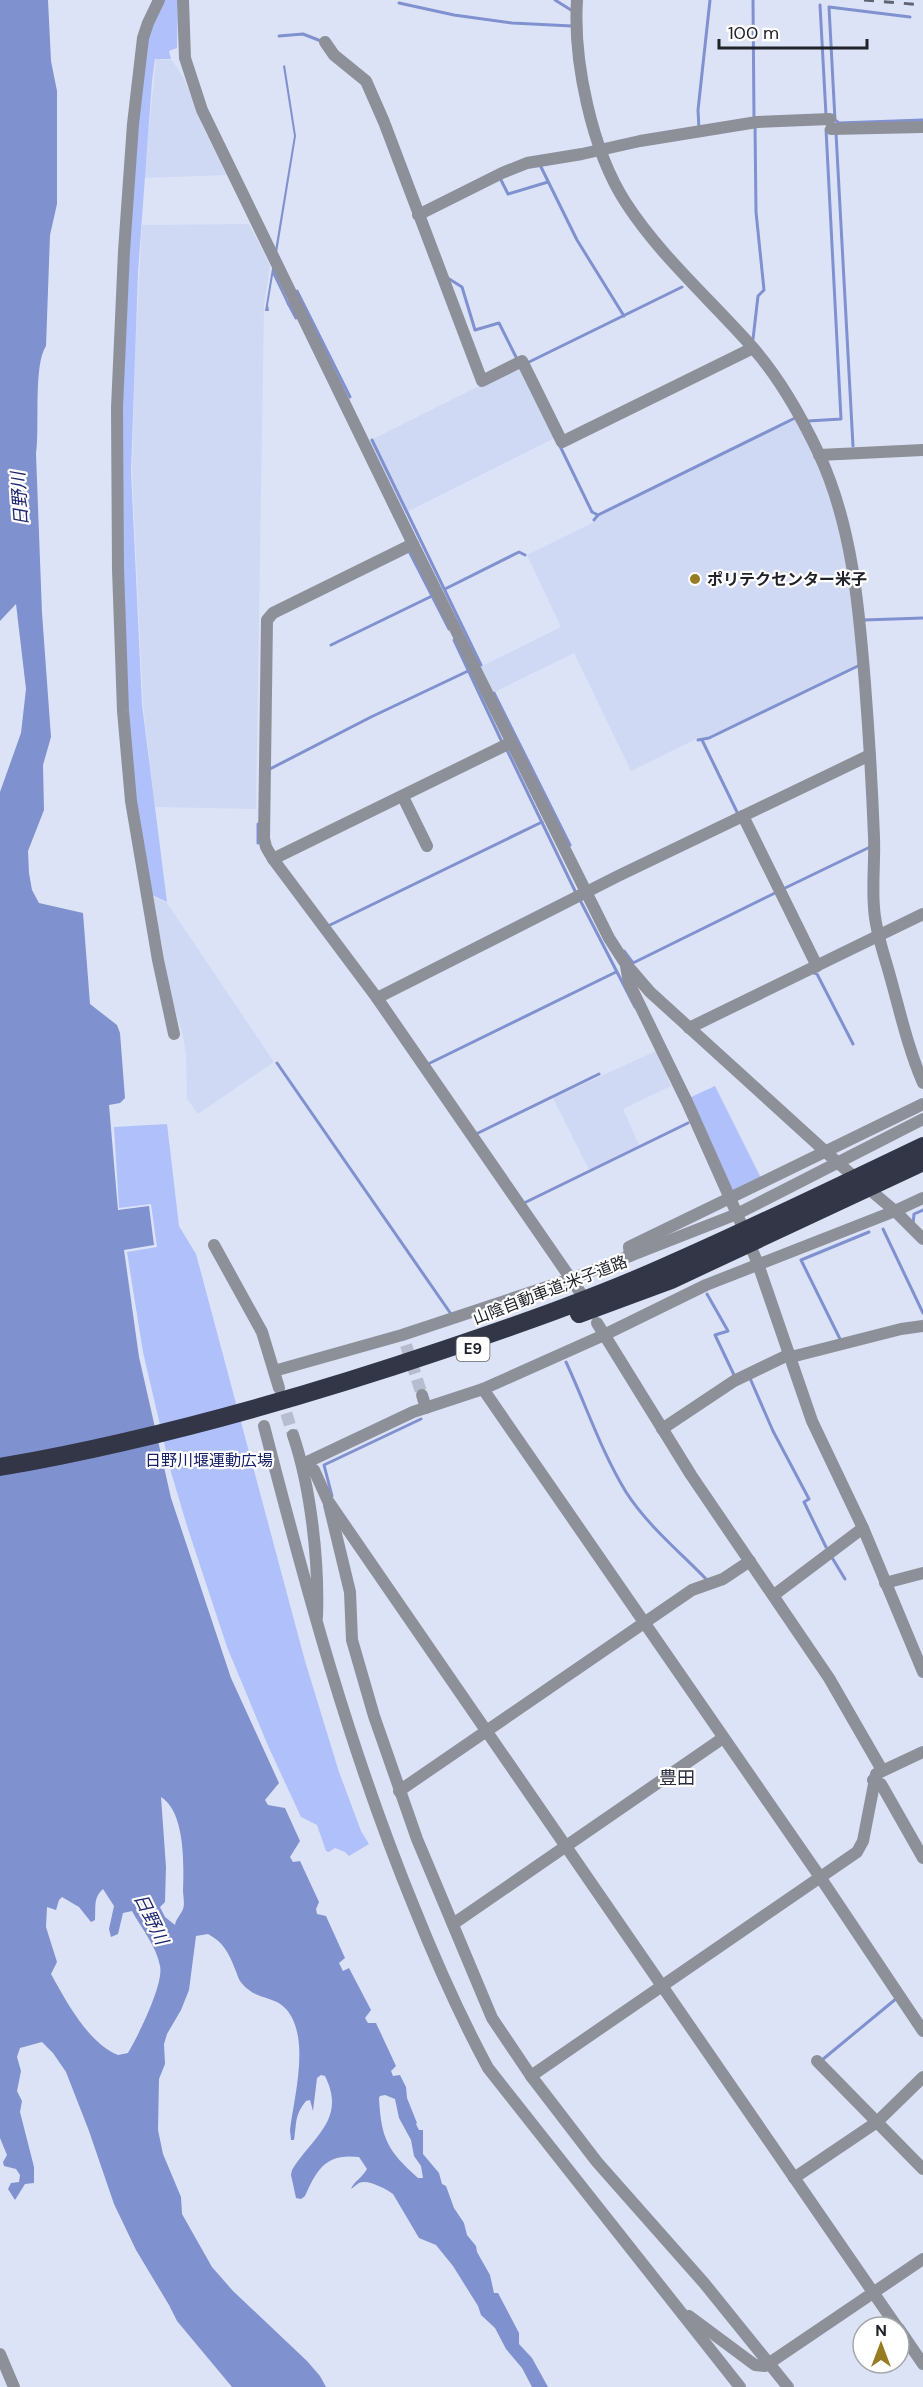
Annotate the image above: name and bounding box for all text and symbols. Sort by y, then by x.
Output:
scale bar [719,12,868,50]
text: 100 m [728,21,779,45]
water label: 日野川 [6,469,34,527]
place label: ポリテクセンター米子 [707,569,867,590]
marker: ポリテクセンター米子 [688,572,702,586]
street label: 山陰自動車道;米子道路 [470,1251,630,1329]
road number: E9 [456,1337,490,1361]
park label: 日野川堰運動広場 [145,1450,273,1471]
district label: 豊田 [659,1766,695,1790]
water label: 日野川 [128,1889,174,1950]
north arrow [851,2315,911,2375]
text: N [875,2320,887,2341]

